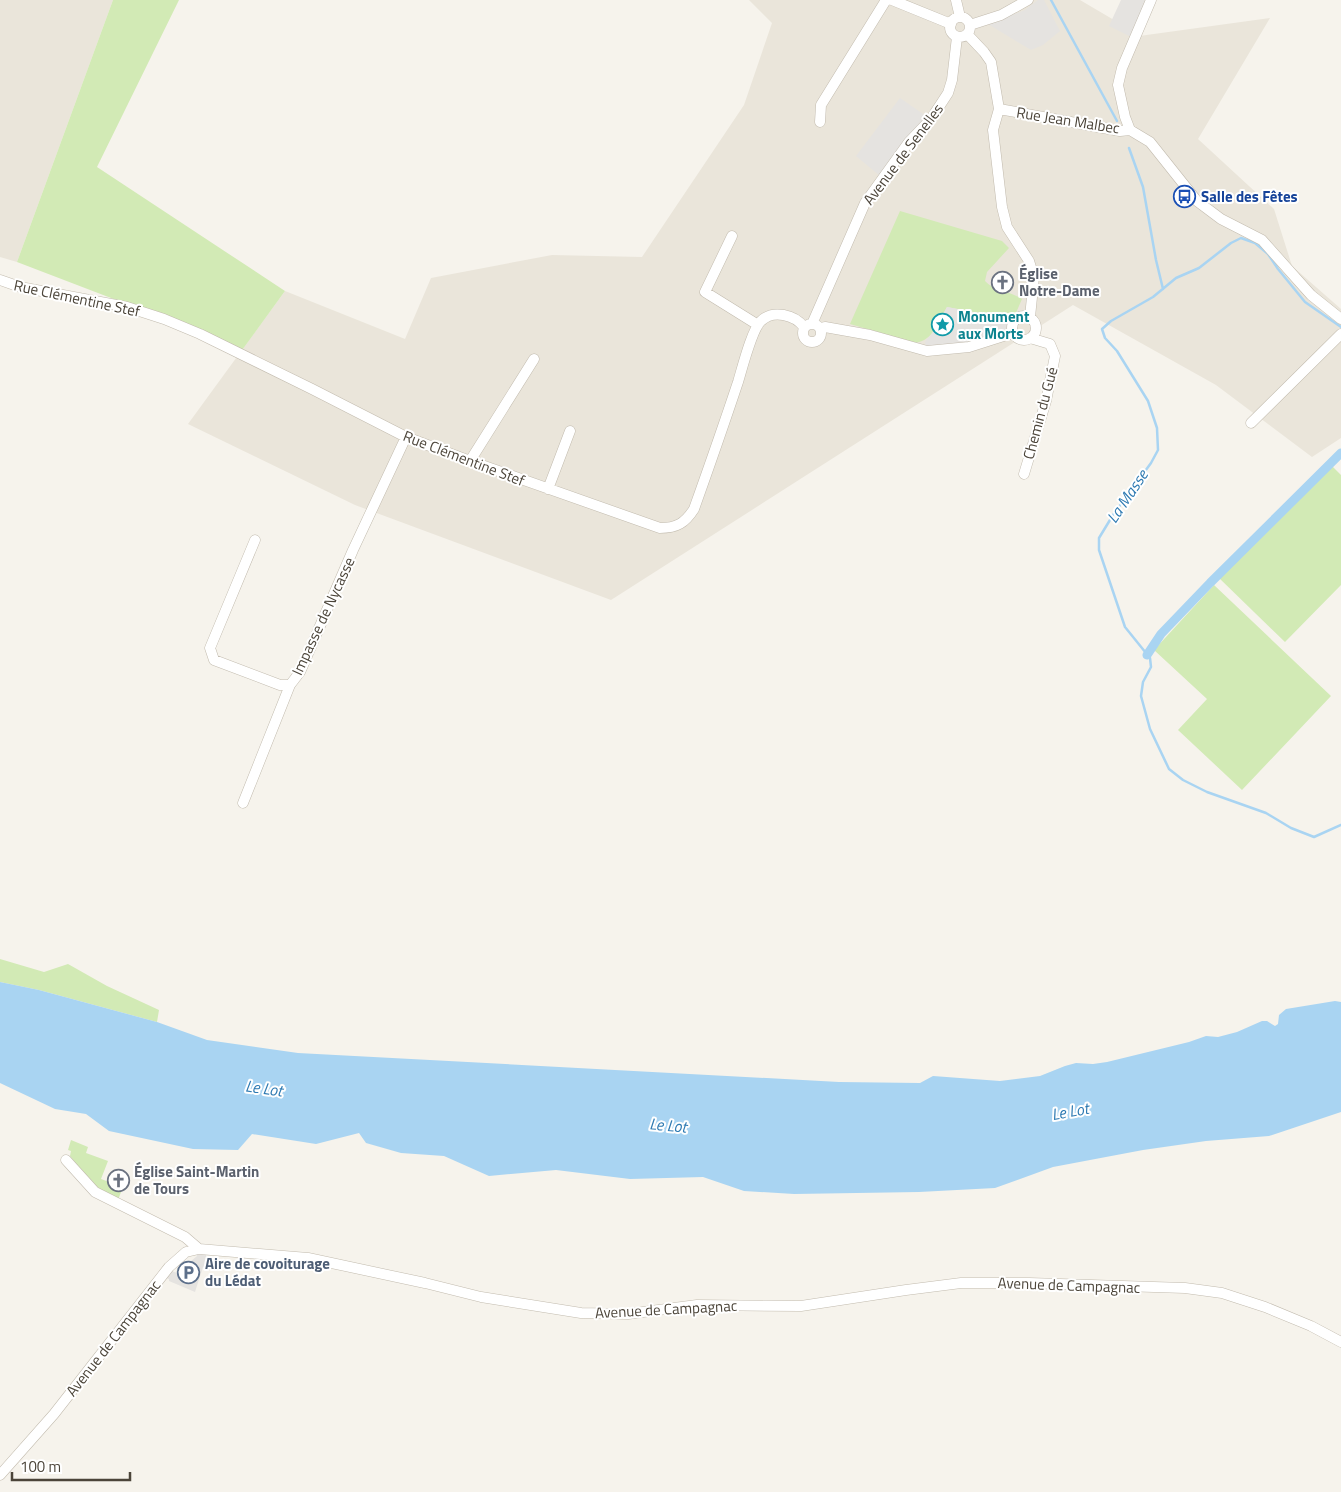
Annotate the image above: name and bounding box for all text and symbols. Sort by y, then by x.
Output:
street label: Avenue de Senelles [857,98,949,210]
street label: Rue Jean Malbec [1015,100,1121,140]
bus stop icon: Salle des Fêtes [1173,184,1197,208]
place label: Salle des Fêtes [1201,185,1298,208]
place label: Église Notre-Dame [1019,262,1100,302]
church icon: Église Notre-Dame [991,270,1015,294]
street label: Rue Clémentine Stef [12,273,142,323]
place label: Monument aux Morts [958,305,1030,345]
place icon: Monument aux Morts [930,313,954,337]
street label: Chemin du Gué [1017,364,1063,462]
street label: Rue Clémentine Stef [400,424,528,492]
water label: La Masse [1100,463,1155,528]
street label: Impasse de Nycasse [286,553,360,679]
water label: Le Lot [244,1074,286,1103]
water label: Le Lot [1050,1096,1092,1126]
water label: Le Lot [648,1111,690,1139]
place label: Église Saint-Martin de Tours [134,1160,259,1200]
church icon: Église Saint-Martin de Tours [106,1168,130,1192]
place label: Aire de covoiturage du Lédat [205,1252,330,1292]
parking icon: Aire de covoiturage du Lédat [177,1260,201,1284]
street label: Avenue de Campagnac [997,1271,1141,1299]
street label: Avenue de Campagnac [60,1275,166,1401]
street label: Avenue de Campagnac [594,1294,738,1324]
scale bar [12,1450,130,1482]
text: 100 m [20,1455,61,1478]

